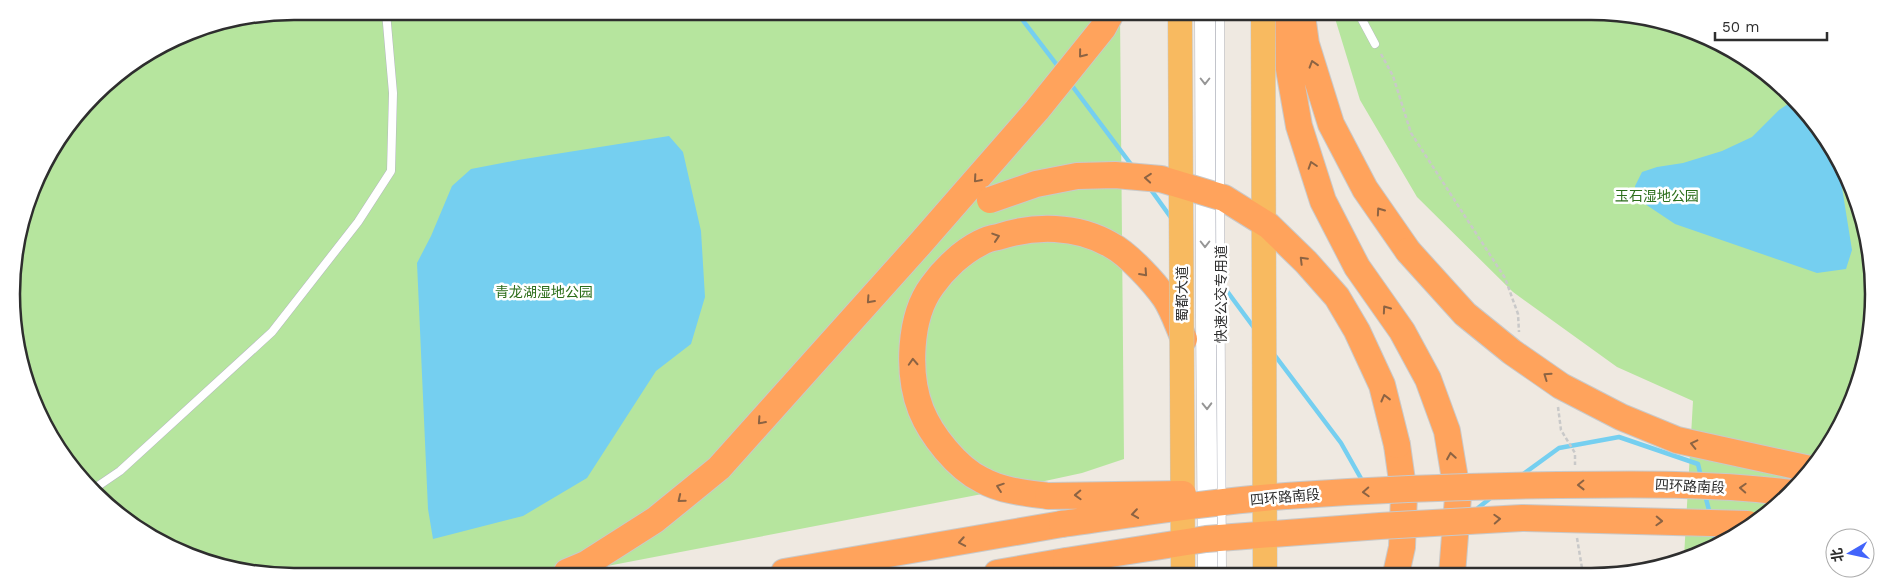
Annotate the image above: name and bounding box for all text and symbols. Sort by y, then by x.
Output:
scale bar [1715,10,1828,42]
text: 50 m [1722,18,1759,36]
one-way arrow [1079,48,1087,57]
one-way arrow [1308,61,1318,69]
one-way arrow [1200,78,1210,85]
one-way arrow [1308,162,1318,170]
one-way arrow [974,173,983,182]
one-way arrow [1144,173,1152,184]
park label: 玉石湿地公园 [1615,188,1699,204]
one-way arrow [1377,207,1386,217]
one-way arrow [991,233,1000,243]
one-way arrow [1200,240,1210,248]
street label: 快速公交专用道 [1213,245,1229,343]
one-way arrow [1300,256,1309,265]
street label: 蜀都大道 [1174,266,1190,322]
one-way arrow [1138,268,1147,277]
park label: 青龙湖湿地公园 [495,284,593,300]
one-way arrow [867,295,876,304]
one-way arrow [1383,305,1392,315]
one-way arrow [907,358,918,366]
one-way arrow [1544,373,1553,382]
one-way arrow [1381,394,1391,402]
one-way arrow [1201,402,1212,410]
one-way arrow [758,416,767,425]
one-way arrow [1690,439,1699,450]
one-way arrow [1446,452,1457,460]
street label: 四环路南段 [1655,476,1725,496]
one-way arrow [1577,480,1584,490]
one-way arrow [996,483,1005,493]
one-way arrow [1739,483,1747,494]
street label: 四环路南段 [1249,486,1321,508]
one-way arrow [1362,486,1370,497]
one-way arrow [1073,490,1081,501]
one-way arrow [678,493,687,501]
one-way arrow [1130,508,1138,519]
one-way arrow [1493,514,1501,525]
one-way arrow [1656,515,1664,526]
north arrow [1825,528,1875,578]
one-way arrow [957,536,966,546]
text: 北 [1828,547,1846,563]

